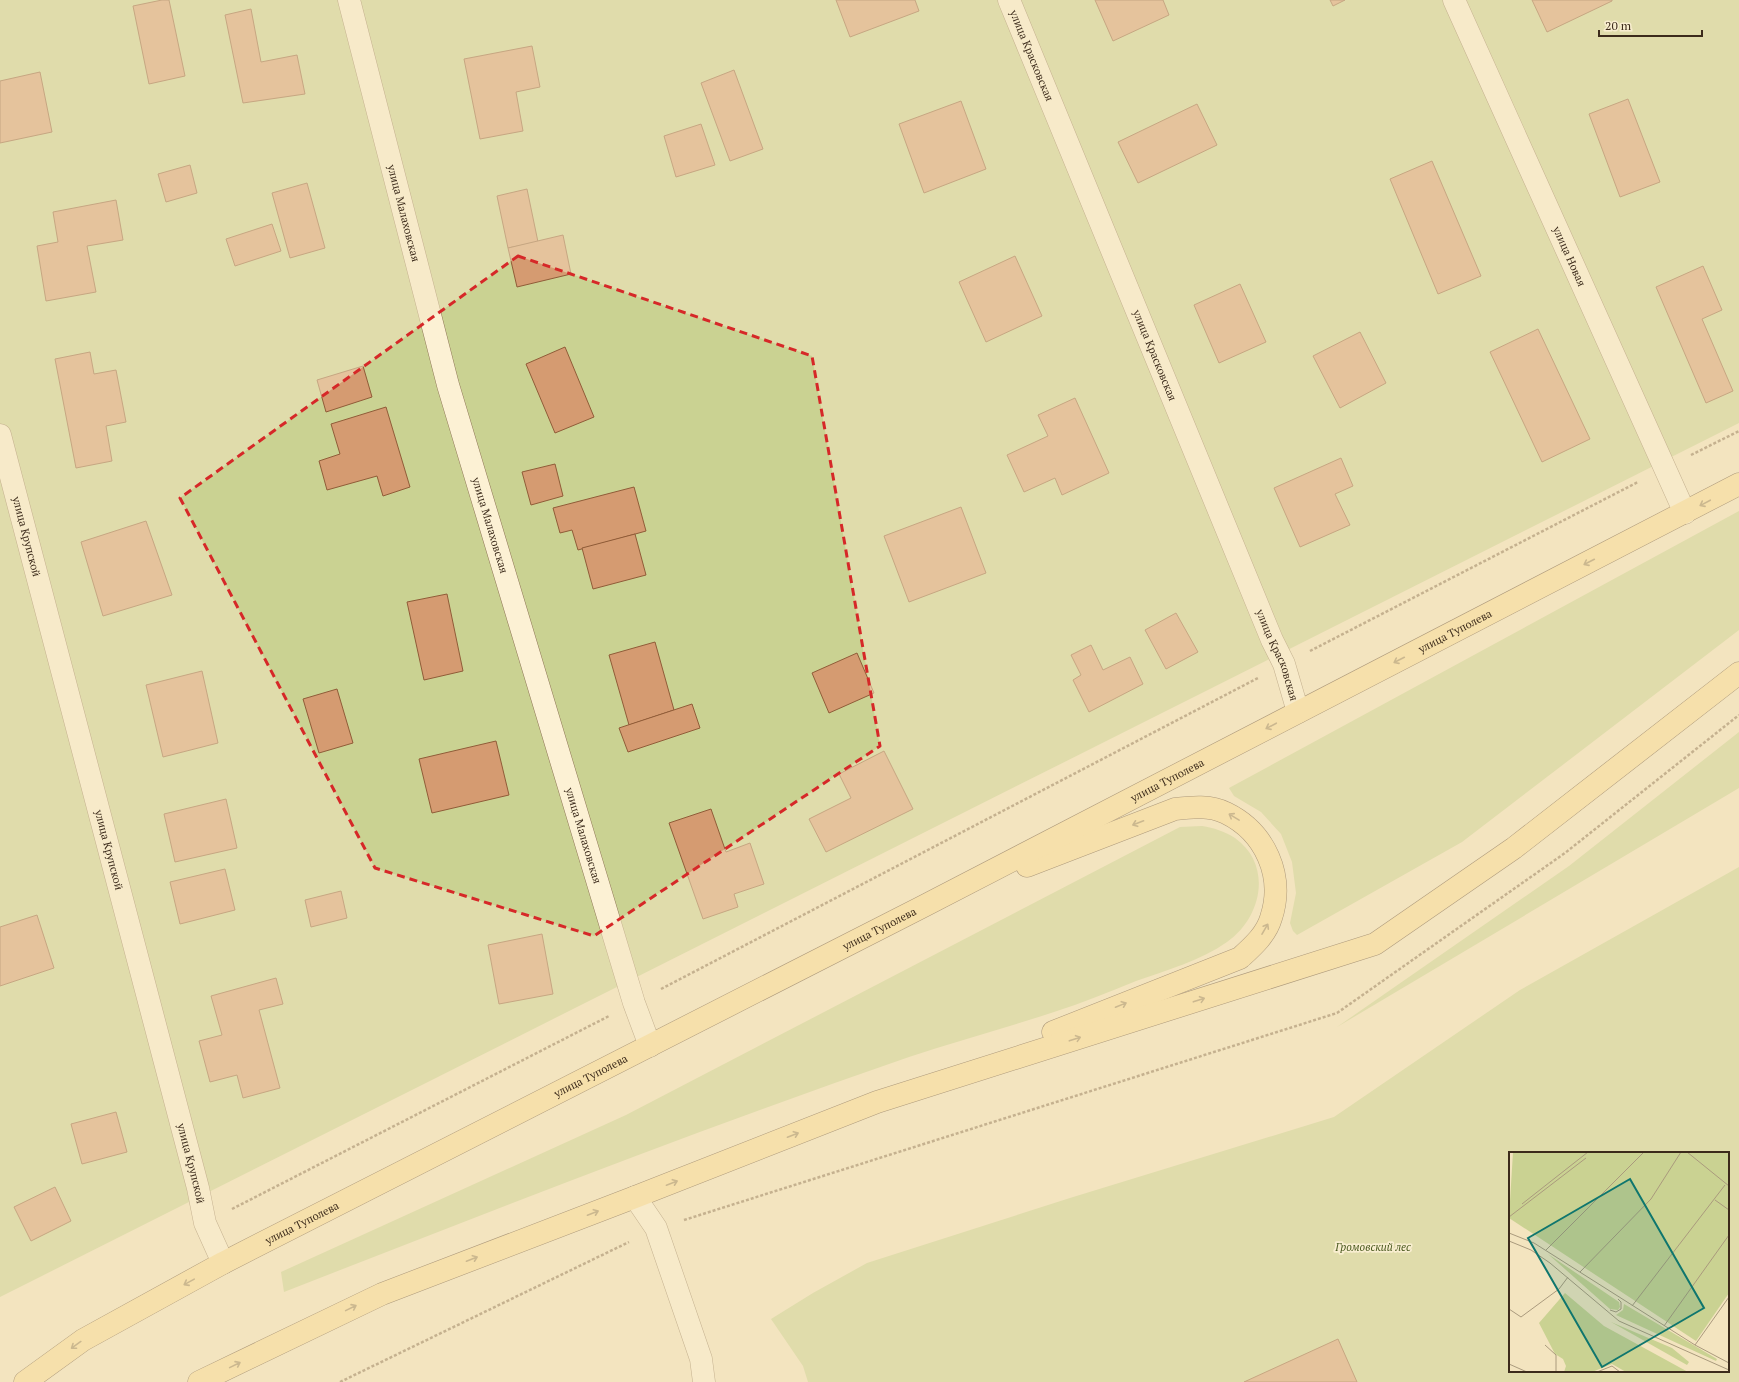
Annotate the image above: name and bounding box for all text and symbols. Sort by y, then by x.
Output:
street label: улица Красковская [1006,7,1057,103]
scale bar [1599,12,1702,38]
text: 20 m [1605,18,1632,33]
street label: улица Малаховская [384,162,423,263]
street label: улица Новая [1549,223,1589,289]
street label: улица Красковская [1130,307,1180,403]
street label: улица Малаховская [469,475,511,575]
street label: улица Крупской [9,494,44,578]
one-way arrow [1699,499,1711,507]
one-way arrow [1583,559,1595,567]
street label: улица Красковская [1253,606,1301,702]
street label: улица Туполева [1415,606,1495,656]
one-way arrow [1393,657,1405,664]
one-way arrow [1265,723,1277,730]
street label: улица Туполева [1127,755,1207,805]
street label: улица Малаховская [562,785,605,885]
street label: улица Крупской [92,807,126,892]
one-way arrow [1228,813,1240,821]
one-way arrow [1133,819,1145,827]
street label: улица Туполева [839,904,919,954]
one-way arrow [1262,923,1270,935]
one-way arrow [1192,996,1205,1003]
one-way arrow [1115,1001,1127,1009]
one-way arrow [1068,1035,1081,1042]
street label: улица Туполева [551,1051,630,1101]
street label: улица Крупской [174,1121,208,1205]
one-way arrow [786,1131,798,1139]
inset map [1509,1152,1729,1372]
one-way arrow [665,1178,677,1186]
street label: улица Туполева [262,1198,342,1248]
one-way arrow [587,1208,599,1216]
park label: Громовский лес [1334,1240,1411,1254]
one-way arrow [465,1255,477,1263]
one-way arrow [183,1279,195,1286]
one-way arrow [345,1304,357,1311]
one-way arrow [70,1341,81,1349]
one-way arrow [228,1361,240,1368]

